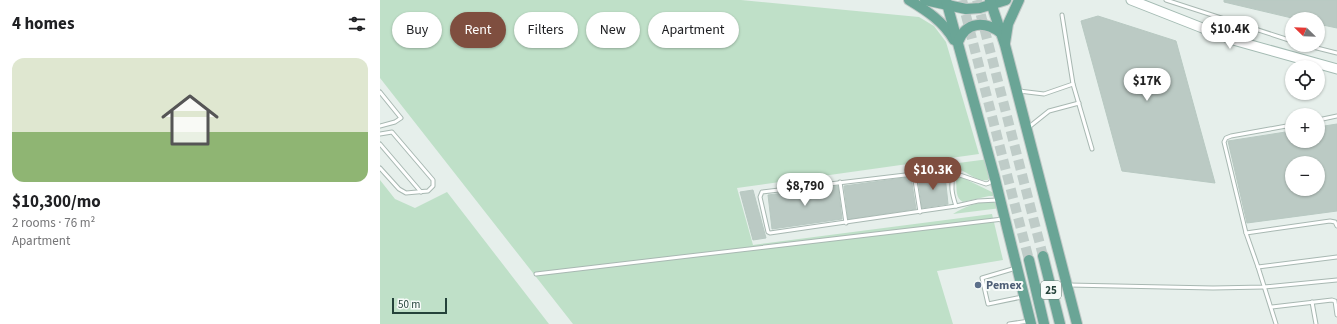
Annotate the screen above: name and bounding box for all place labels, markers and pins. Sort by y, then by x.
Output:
pin: $10.4K [1197,16,1263,50]
pin: $17K [1123,68,1171,102]
pin: $10.3K [900,157,966,191]
pin: $8,790 [772,173,838,207]
place label: Pemex [986,277,1022,294]
marker: Pemex [973,280,983,290]

